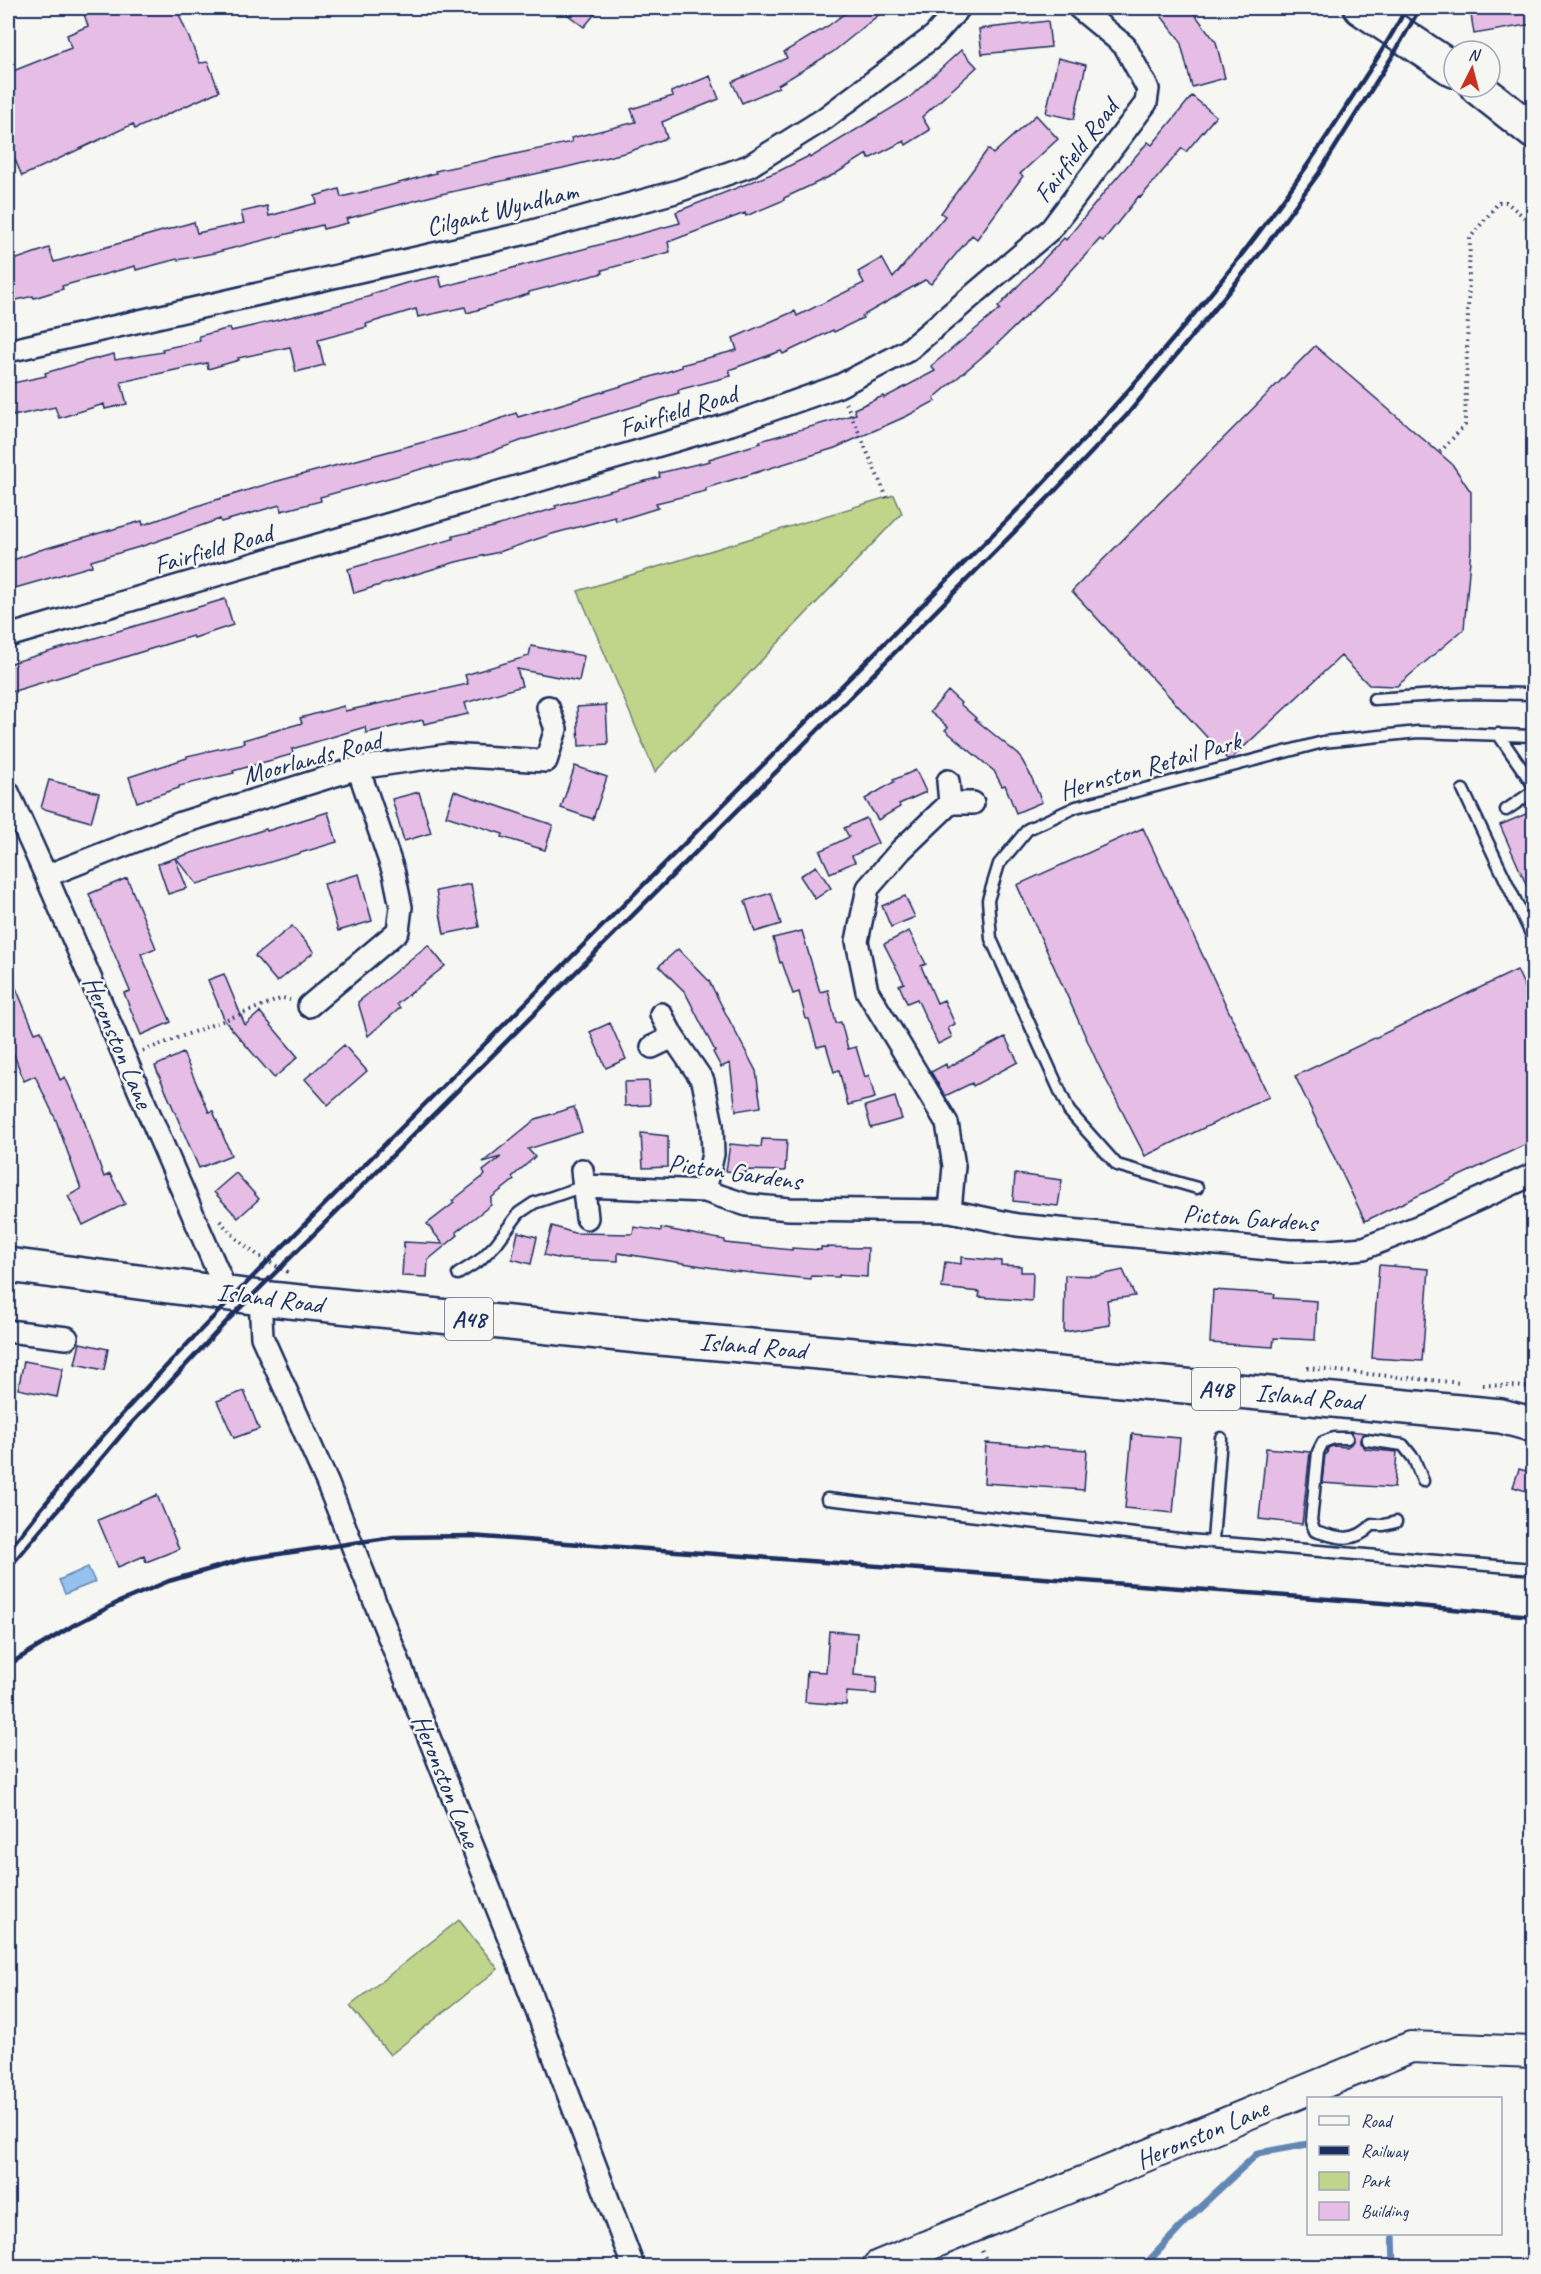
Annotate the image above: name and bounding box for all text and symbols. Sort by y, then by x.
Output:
north arrow [1442,39,1502,99]
text: N [1467,45,1483,66]
street label: Fairfield Road [1026,90,1128,209]
street label: Cilgant Wyndham [423,174,583,244]
street label: Fairfield Road [615,376,744,445]
street label: Fairfield Road [150,515,280,582]
street label: Moorlands Road [239,723,389,792]
street label: Hernston Retail Park [1056,724,1247,808]
street label: Heronston Lane [75,971,161,1115]
street label: Picton Gardens [666,1146,806,1198]
street label: Picton Gardens [1182,1197,1320,1239]
street label: Island Road [215,1275,329,1321]
road number: A48 [445,1298,493,1340]
street label: Island Road [698,1325,811,1367]
road number: A48 [1192,1368,1240,1410]
street label: Island Road [1254,1376,1367,1418]
street label: Heronston Lane [404,1710,488,1854]
street label: Heronston Lane [1131,2091,1275,2177]
legend [1307,2097,1502,2235]
text: Road [1361,2110,1394,2132]
text: Railway [1361,2140,1409,2162]
text: Park [1361,2170,1391,2192]
text: Building [1361,2200,1410,2222]

